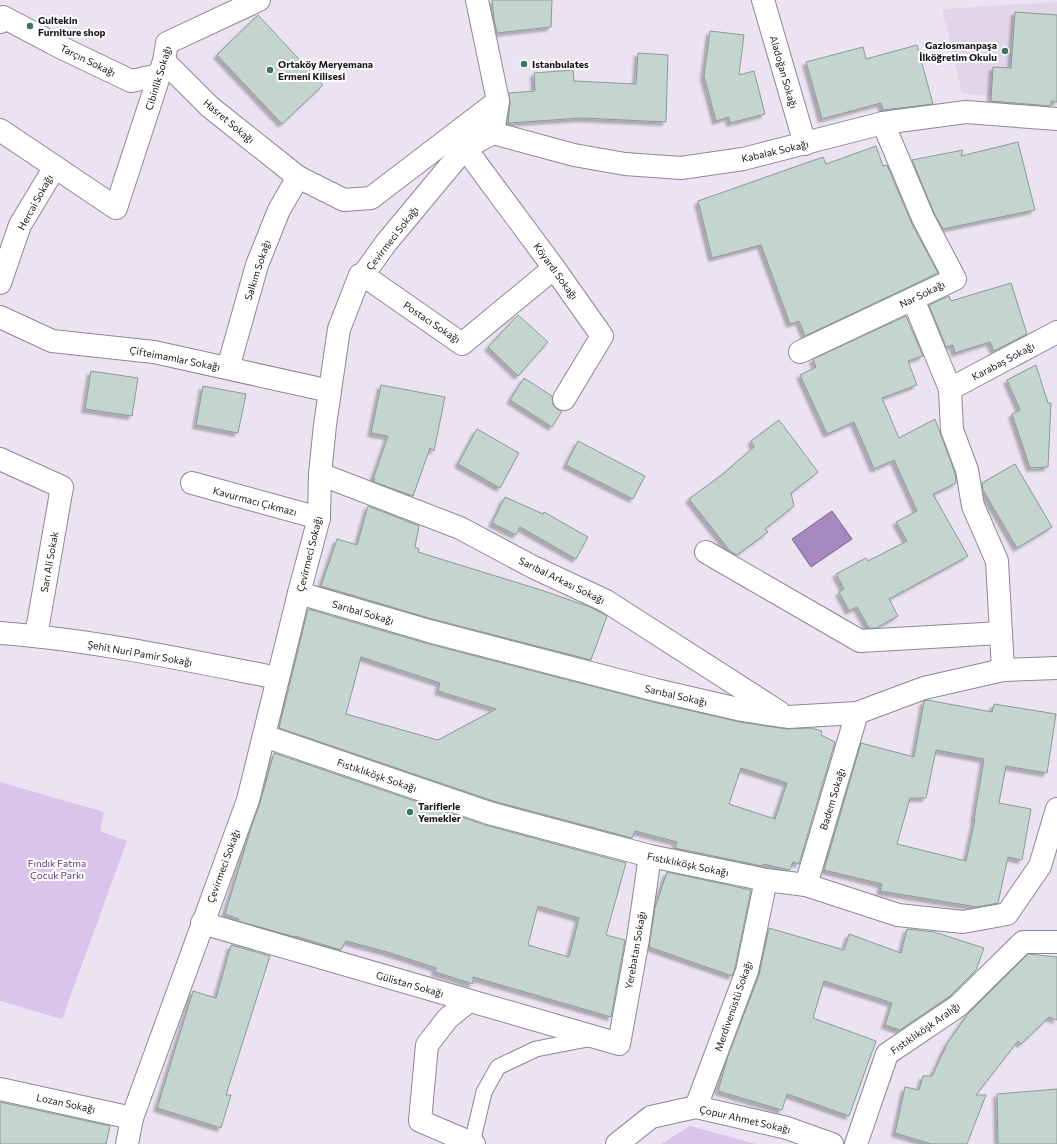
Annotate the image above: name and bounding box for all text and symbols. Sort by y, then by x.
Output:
place label: Gultekin Furniture shop [38,14,106,38]
marker: Gultekin Furniture shop [25,21,35,31]
street label: Aladoğan Sokağı [768,34,800,110]
place label: Gaziosmanpaşa İlköğretim Okulu [919,39,997,63]
street label: Tarçın Sokağı [58,41,118,79]
street label: Cibinlik Sokağı [143,44,173,112]
marker: Gaziosmanpaşa İlköğretim Okulu [1000,46,1010,56]
place label: Ortaköy Meryemana Ermeni Kilisesi [278,58,373,82]
place label: Istanbulates [532,58,589,70]
marker: Istanbulates [519,59,529,69]
marker: Ortaköy Meryemana Ermeni Kilisesi [265,65,275,75]
street label: Hasret Sokağı [201,96,257,146]
street label: Kabalak Sokağı [740,137,810,165]
street label: Hercai Sokağı [15,172,55,232]
street label: Çevirmeci Sokağı [363,204,421,272]
street label: Salkım Sokağı [242,238,272,302]
street label: Köyardı Sokağı [531,240,581,302]
street label: Nar Sokağı [897,278,947,310]
street label: Postacı Sokağı [401,299,463,345]
street label: Karabaş Sokağı [970,339,1036,383]
street label: Çifteimamlar Sokağı [129,343,221,373]
street label: Kavurmacı Çıkmazı [212,484,298,518]
street label: Çevirmeci Sokağı [294,515,324,593]
street label: Sarı Ali Sokak [38,530,60,593]
street label: Sarıbal Arkası Sokağı [517,554,607,606]
street label: Sarıbal Sokağı [331,597,395,627]
street label: Şehit Nuri Pamir Sokağı [87,638,193,668]
street label: Sarıbal Sokağı [644,682,708,708]
street label: Fıstıklıköşk Sokağı [336,756,418,794]
street label: Badem Sokağı [817,767,847,831]
place label: Tariflerle Yemekler [418,800,461,824]
marker: Tariflerle Yemekler [405,807,415,817]
street label: Çevirmeci Sokağı [204,827,242,905]
street label: Fıstıklıköşk Sokağı [646,849,730,879]
park label: Fındık Fatma Çocuk Parkı [28,857,86,881]
street label: Yerebatan Sokağı [622,910,648,990]
street label: Merdivenüstü Sokağı [712,959,754,1053]
street label: Gülistan Sokağı [375,969,445,999]
street label: Fıstıklıköşk Aralığı [888,1000,962,1056]
street label: Lozan Sokağı [35,1091,97,1115]
street label: Çopur Ahmet Sokağı [698,1103,792,1135]

